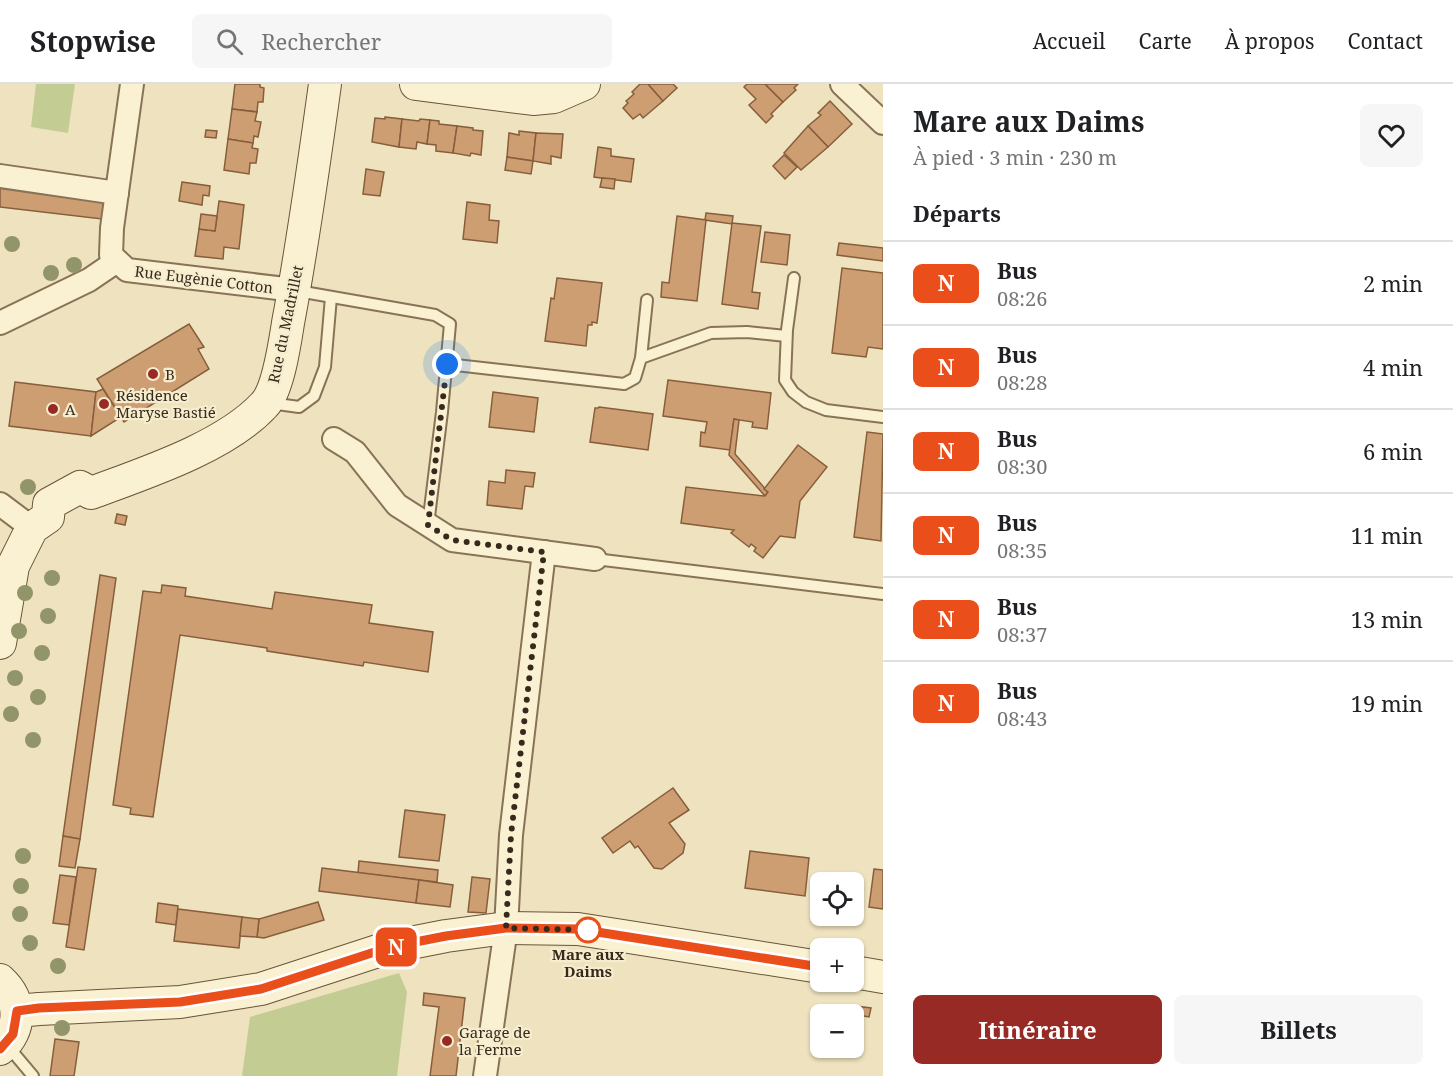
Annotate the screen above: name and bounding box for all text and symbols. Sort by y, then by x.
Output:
search box [192,14,612,68]
text: Stopwise [30,22,156,60]
icon: search [213,25,246,58]
text: Rechercher [261,26,381,56]
text: Accueil [1033,27,1106,55]
text: Carte [1139,27,1192,55]
text: À propos [1225,27,1315,55]
text: Contact [1348,27,1423,55]
text: Mare aux Daims [913,102,1144,140]
button: heart [1360,104,1423,167]
text: À pied · 3 min · 230 m [913,144,1117,171]
text: Départs [913,198,1001,228]
text: Bus [997,255,1037,285]
street label: Rue Eugènie Cotton [134,261,275,297]
street label: Rue du Madrillet [263,263,307,385]
text: 2 min [1363,268,1423,298]
text: N [938,269,954,297]
text: 08:26 [997,285,1047,312]
text: Bus [997,339,1037,369]
your location [432,349,462,379]
text: 4 min [1363,352,1423,382]
text: N [938,353,954,381]
place label: B [165,364,175,384]
marker: B [146,367,160,381]
text: 08:28 [997,369,1047,396]
place label: Résidence Maryse Bastié [116,385,216,422]
marker: Résidence Maryse Bastié [97,397,111,411]
place label: A [65,399,76,419]
marker: A [46,402,60,416]
text: Bus [997,423,1037,453]
text: 6 min [1363,436,1423,466]
text: N [938,437,954,465]
text: 08:30 [997,453,1047,480]
text: Bus [997,507,1037,537]
text: 11 min [1351,520,1423,550]
text: N [938,521,954,549]
text: 08:35 [997,537,1047,564]
text: Bus [997,591,1037,621]
text: 13 min [1351,604,1423,634]
text: N [938,605,954,633]
text: 08:37 [997,621,1047,648]
text: Bus [997,675,1037,705]
text: 19 min [1351,688,1423,718]
text: N [938,689,954,717]
text: 08:43 [997,705,1047,732]
map controls [810,872,864,1058]
button: locate [810,872,864,926]
marker: Mare aux Daims [575,917,601,943]
line badge: N [376,928,416,966]
text: N [388,933,404,961]
button: + [810,938,864,992]
place label: Mare aux Daims [552,944,624,981]
button: Itinéraire [913,995,1162,1064]
button: Billets [1174,995,1423,1064]
button: − [810,1004,864,1058]
place label: Garage de la Ferme [459,1022,531,1059]
marker: Garage de la Ferme [440,1034,454,1048]

